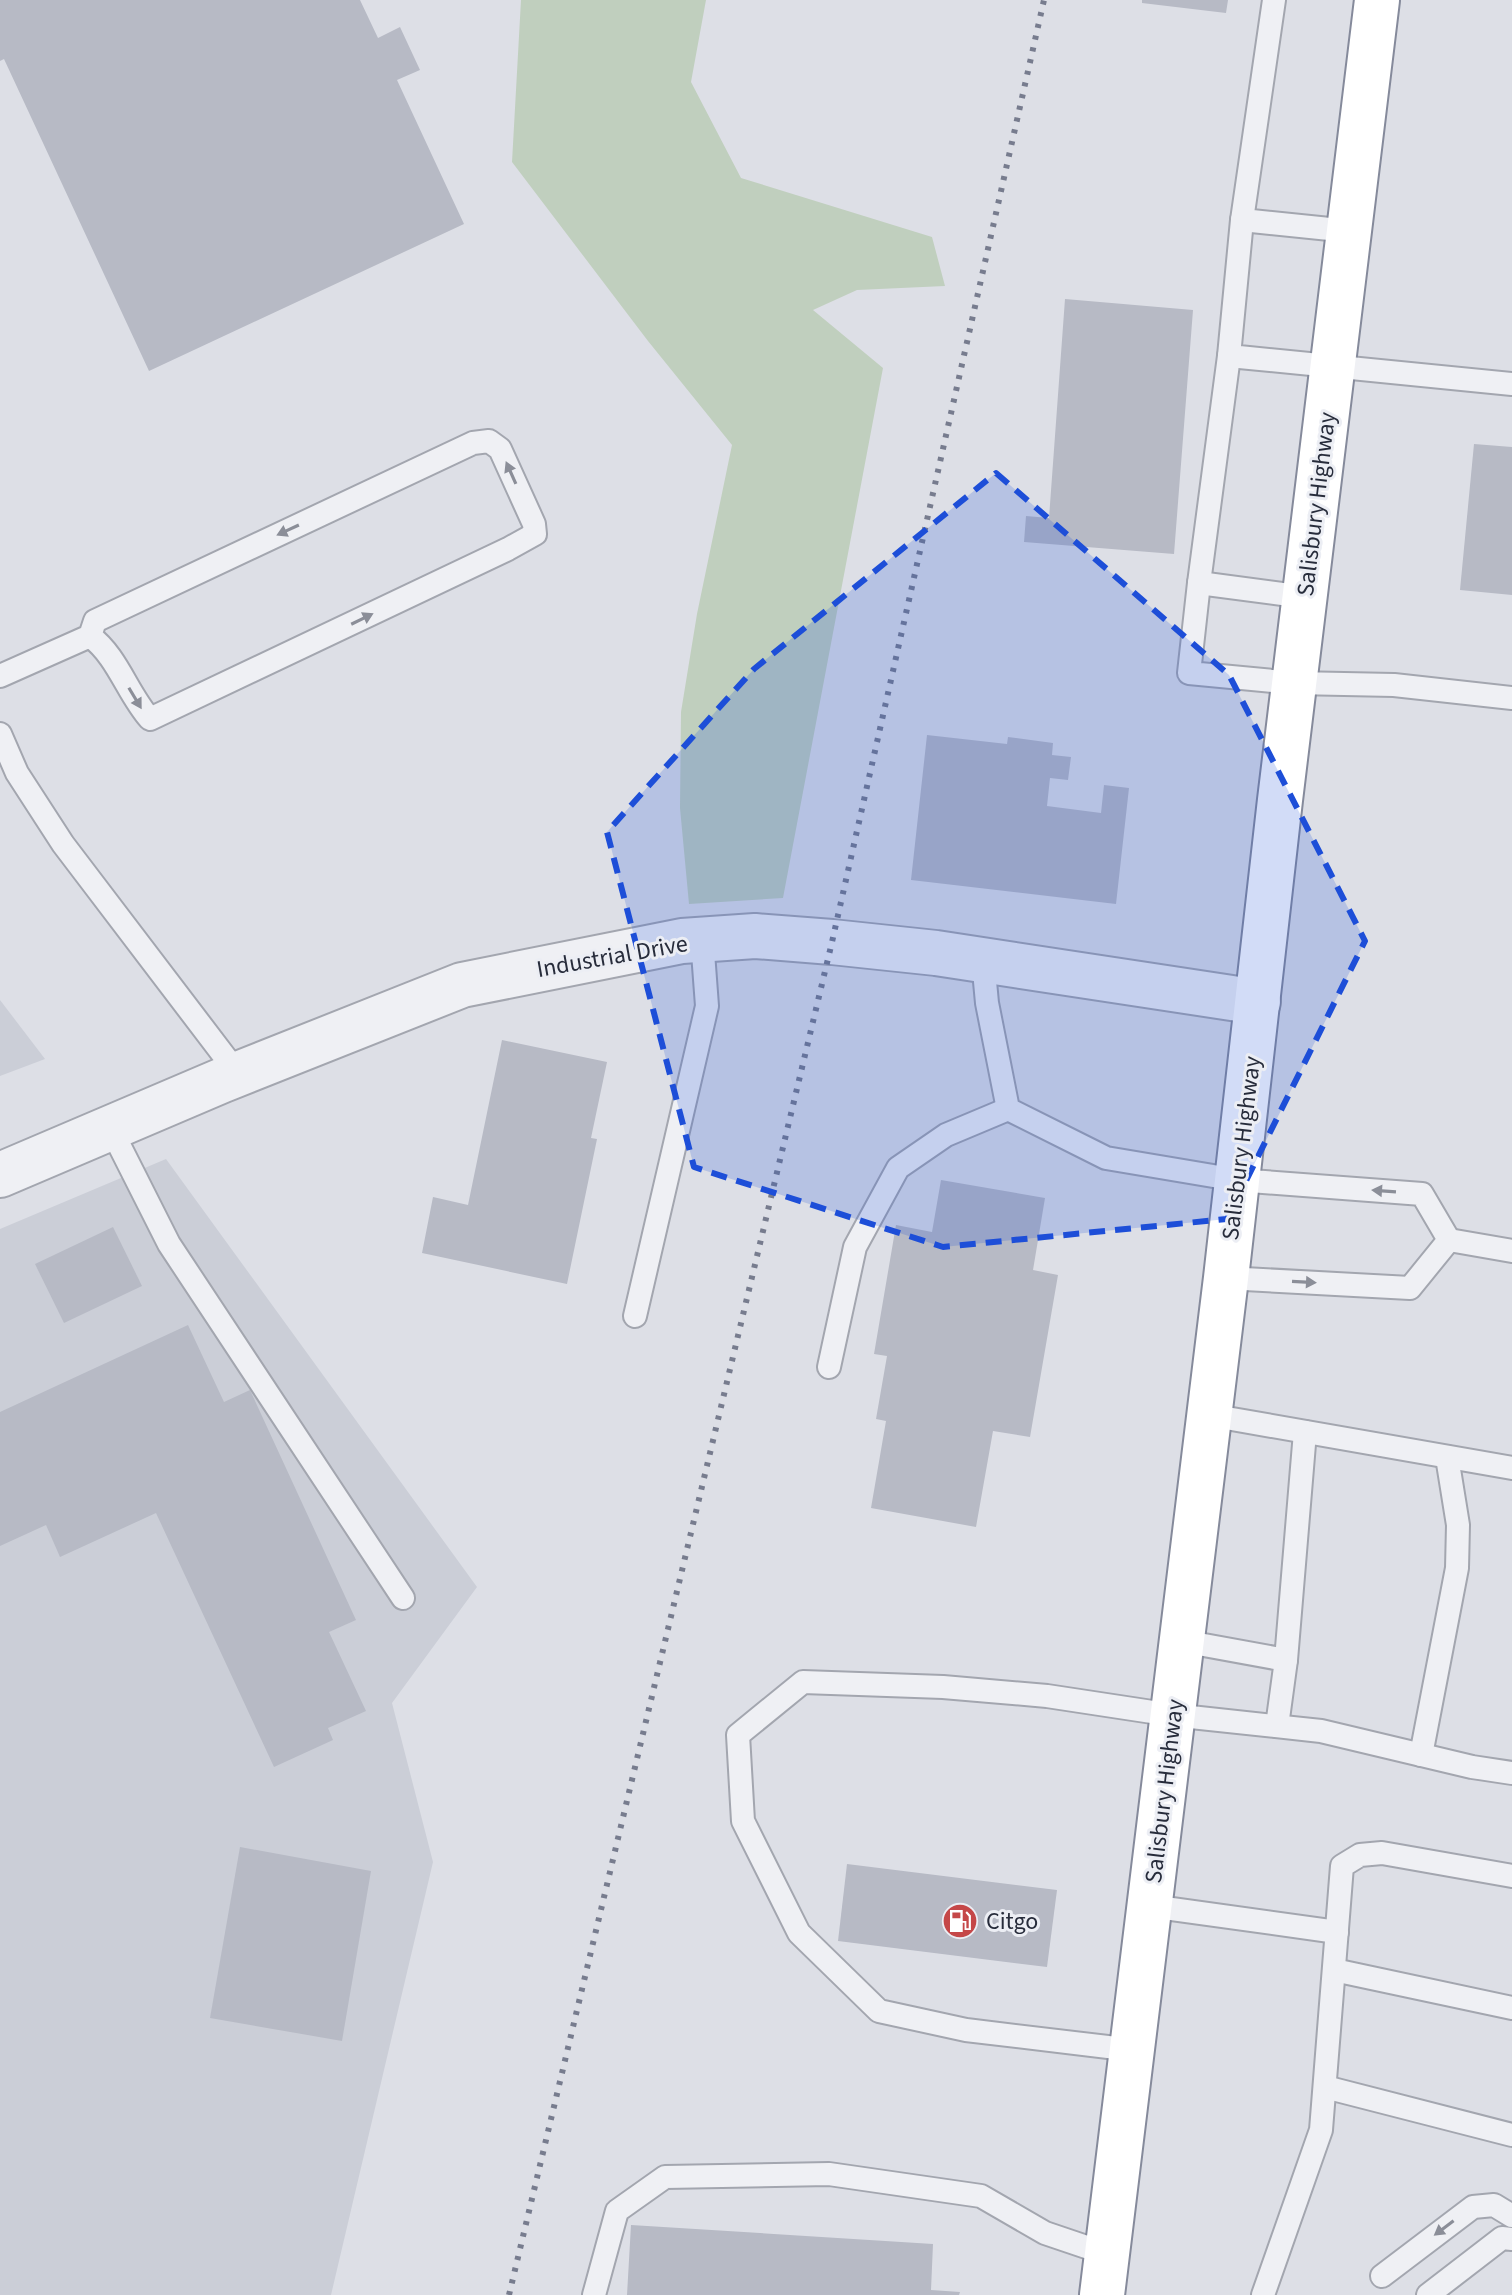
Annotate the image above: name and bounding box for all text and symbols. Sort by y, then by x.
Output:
street label: Salisbury Highway [1288,410,1345,598]
one-way arrow [504,461,518,484]
one-way arrow [277,523,300,537]
one-way arrow [350,613,373,626]
one-way arrow [128,687,142,709]
street label: Industrial Drive [534,926,690,987]
street label: Salisbury Highway [1213,1054,1270,1242]
one-way arrow [1371,1184,1396,1197]
one-way arrow [1292,1276,1317,1289]
street label: Salisbury Highway [1136,1697,1193,1885]
fuel station icon: Citgo [941,1902,979,1940]
place label: Citgo [986,1904,1038,1939]
one-way arrow [1433,2220,1455,2236]

